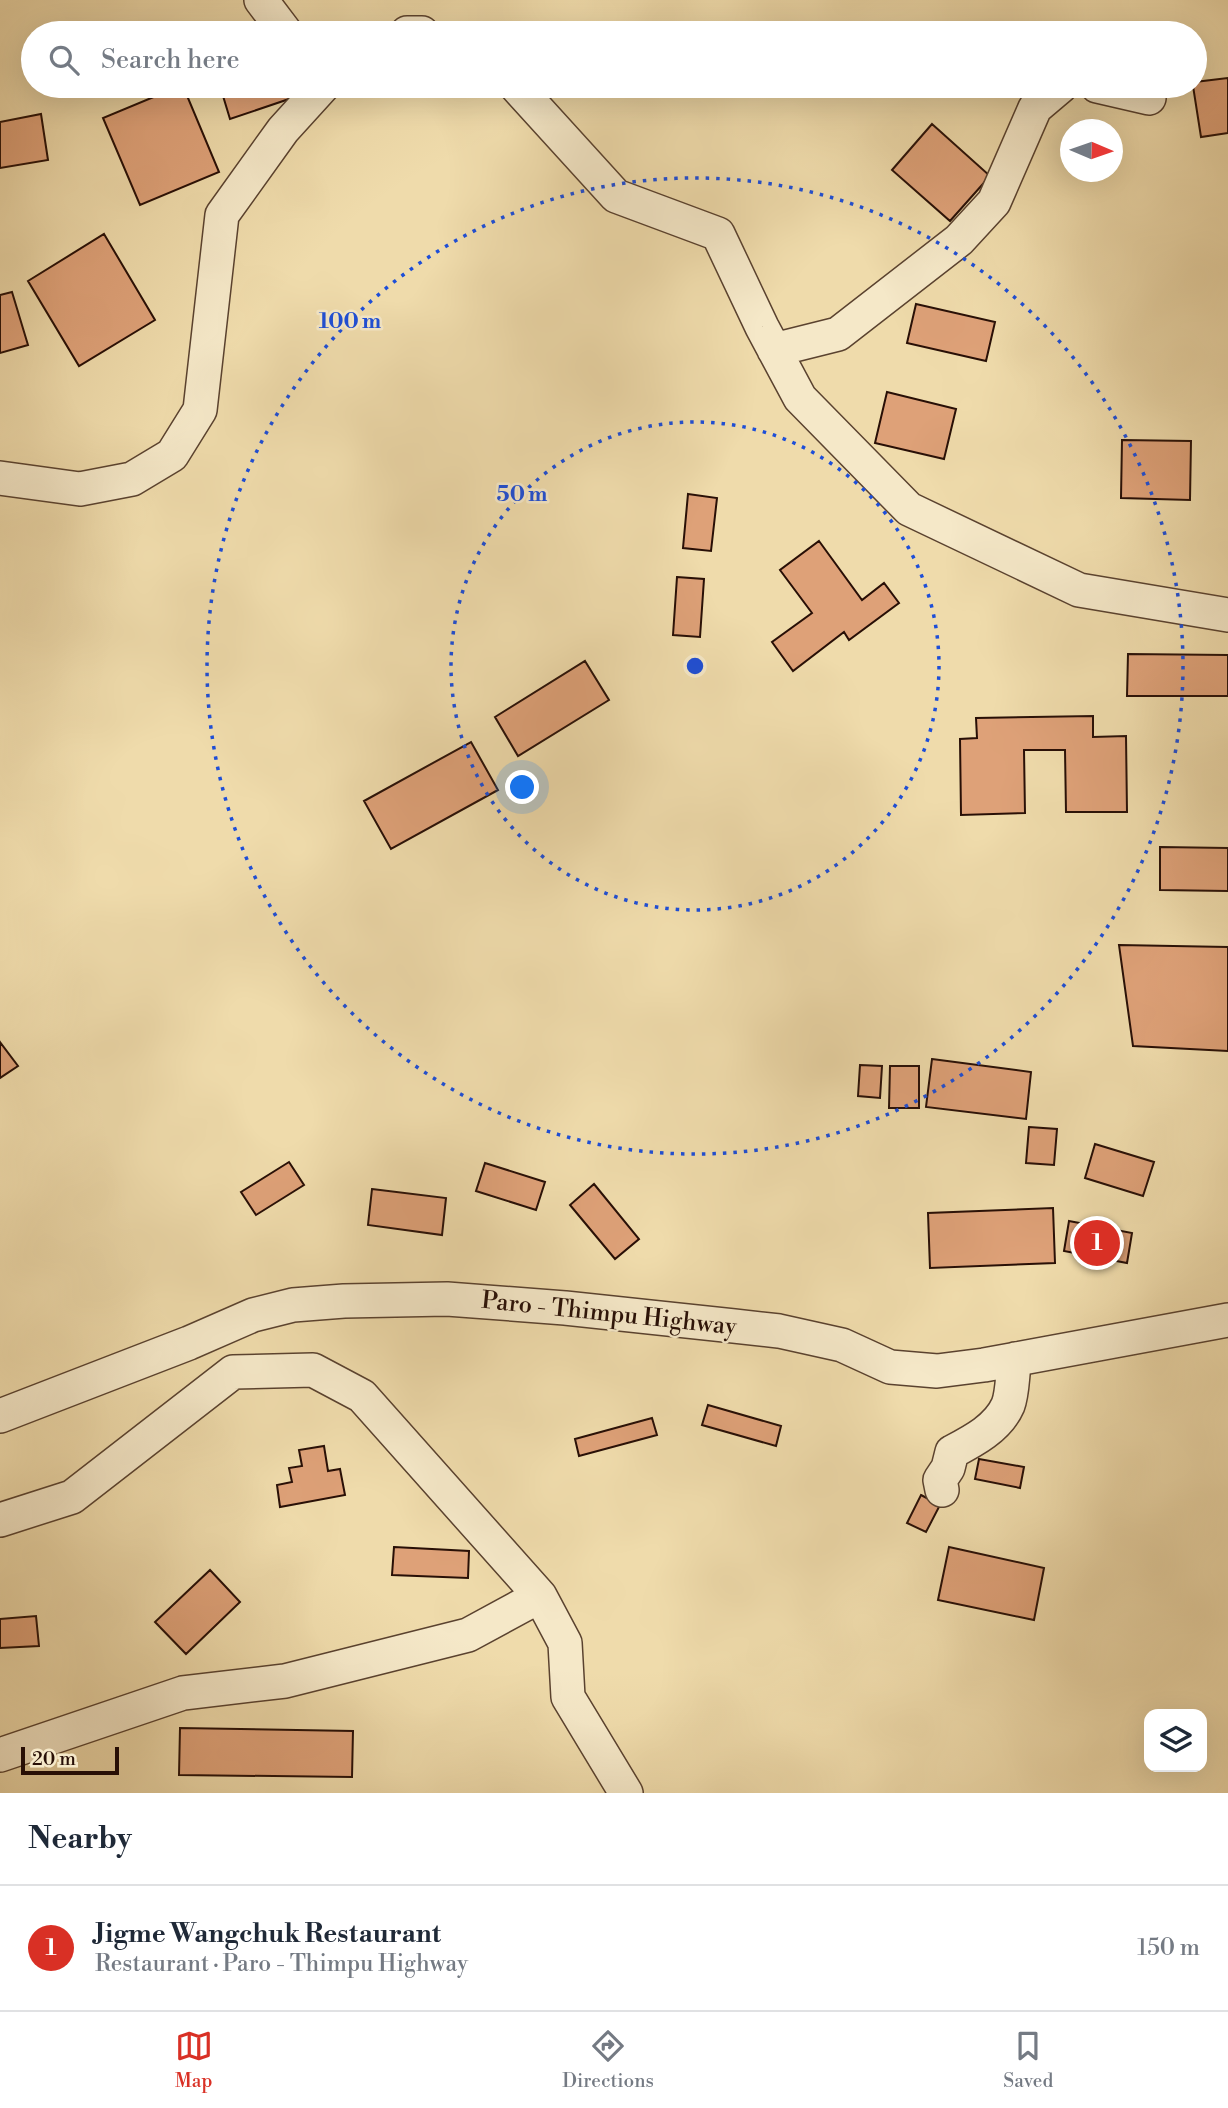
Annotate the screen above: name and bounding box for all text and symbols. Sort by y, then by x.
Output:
search box [21,21,1207,98]
icon: search [45,41,83,79]
text: Search here [101,44,240,76]
north arrow [1060,119,1123,182]
text: 100 m [319,309,381,335]
text: 50 m [497,482,547,508]
centre of rings [683,654,707,678]
your location [505,770,539,804]
pin: 1 [1074,1217,1120,1269]
street label: Paro - Thimpu Highway [480,1286,738,1342]
map controls [1144,1709,1207,1772]
button: layers [1144,1709,1207,1772]
scale bar [21,1744,119,1776]
text: 20 m [32,1747,76,1771]
text: Nearby [28,1820,132,1858]
text: Jigme Wangchuk Restaurant [95,1918,441,1950]
text: 1 [45,1934,57,1962]
text: 150 m [1137,1934,1200,1962]
text: Restaurant · Paro - Thimpu Highway [95,1950,468,1978]
tab: Map [175,2027,213,2093]
tab: Directions [562,2027,654,2093]
tab: Saved [1003,2027,1053,2093]

